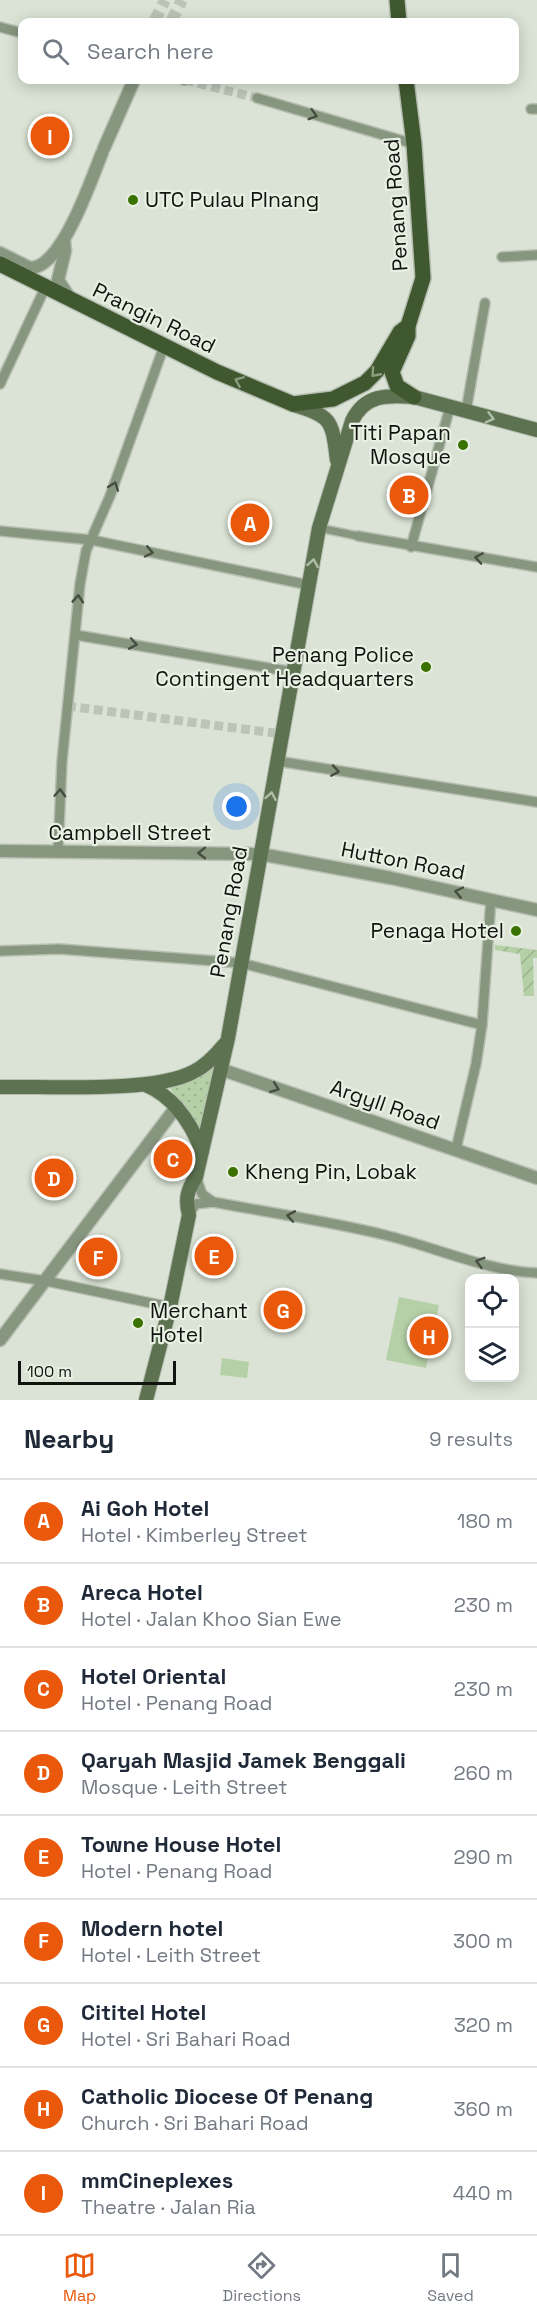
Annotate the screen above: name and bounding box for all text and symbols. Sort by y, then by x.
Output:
search box [18,18,519,84]
icon: search [39,35,72,68]
text: Search here [87,37,214,65]
one-way arrow [308,107,318,120]
pin: I [31,114,70,158]
street label: Penang Road [377,138,414,272]
place label: UTC Pulau PInang [145,186,319,213]
marker: UTC Pulau PInang [126,193,140,207]
street label: Prangin Road [88,276,220,359]
one-way arrow [371,366,382,377]
one-way arrow [234,377,245,389]
one-way arrow [485,410,495,423]
place label: Titi Papan Mosque [351,419,451,470]
marker: Titi Papan Mosque [456,438,470,452]
pin: B [390,472,428,518]
one-way arrow [107,481,119,492]
pin: A [230,500,270,546]
one-way arrow [144,545,154,558]
one-way arrow [475,552,485,565]
one-way arrow [306,558,319,568]
one-way arrow [72,594,85,603]
one-way arrow [129,638,138,650]
place label: Penang Police Contingent Headquarters [155,641,414,692]
marker: Penang Police Contingent Headquarters [419,660,433,674]
one-way arrow [330,764,340,776]
one-way arrow [54,789,67,798]
your location [222,792,251,821]
one-way arrow [264,792,277,802]
street label: Campbell Street [49,819,211,846]
street label: Hutton Road [339,835,467,886]
street label: Penang Road [204,844,253,980]
one-way arrow [197,847,206,859]
one-way arrow [455,886,465,899]
place label: Penaga Hotel [370,917,504,944]
marker: Penaga Hotel [509,924,523,938]
street label: Argyll Road [327,1073,444,1136]
one-way arrow [269,1080,280,1093]
pin: C [154,1136,192,1182]
pin: D [34,1156,74,1200]
place label: Kheng Pin, Lobak [245,1158,417,1185]
marker: Kheng Pin, Lobak [226,1165,240,1179]
one-way arrow [286,1210,296,1223]
pin: F [78,1234,118,1280]
pin: E [194,1234,234,1278]
one-way arrow [475,1257,486,1269]
map controls [465,1274,519,1382]
button: locate [465,1274,519,1328]
pin: G [264,1288,302,1332]
place label: Merchant Hotel [150,1297,248,1348]
pin: H [410,1314,448,1358]
marker: Merchant Hotel [131,1316,145,1330]
button: layers [465,1328,519,1382]
scale bar [18,1358,176,1386]
text: 100 m [27,1361,72,1382]
text: Nearby [24,1422,114,1456]
text: 9 results [429,1426,513,1452]
text: Ai Goh Hotel [81,1494,209,1522]
text: A [37,1508,50,1534]
text: 180 m [457,1508,513,1534]
text: Hotel · Kimberley Street [81,1522,307,1548]
text: Areca Hotel [81,1578,203,1606]
text: B [37,1592,50,1618]
text: 230 m [454,1592,513,1618]
text: Hotel · Jalan Khoo Sian Ewe [81,1606,342,1632]
text: Hotel Oriental [81,1662,226,1690]
text: C [37,1676,50,1702]
text: 230 m [454,1676,513,1702]
text: Hotel · Penang Road [81,1690,272,1716]
text: Qaryah Masjid Jamek Benggali [81,1746,406,1774]
text: D [37,1760,50,1786]
text: 260 m [454,1760,513,1786]
text: Mosque · Leith Street [81,1774,287,1800]
text: Towne House Hotel [81,1830,281,1858]
text: E [38,1844,49,1870]
text: 290 m [454,1844,513,1870]
text: Hotel · Penang Road [81,1858,272,1884]
text: Modern hotel [81,1914,223,1942]
text: F [38,1928,49,1954]
text: 300 m [453,1928,513,1954]
text: Hotel · Leith Street [81,1942,261,1968]
text: Cititel Hotel [81,1998,206,2026]
text: G [37,2012,50,2038]
text: 320 m [454,2012,513,2038]
text: Hotel · Sri Bahari Road [81,2026,291,2052]
text: Catholic Diocese Of Penang [81,2082,373,2110]
text: H [37,2096,50,2122]
text: 360 m [454,2096,513,2122]
text: Church · Sri Bahari Road [81,2110,309,2136]
text: mmCineplexes [81,2166,233,2194]
text: I [41,2180,46,2206]
text: 440 m [453,2180,513,2206]
text: Theatre · Jalan Ria [81,2194,256,2220]
tab: Map [63,2249,96,2306]
tab: Directions [223,2249,301,2306]
tab: Saved [427,2249,474,2306]

